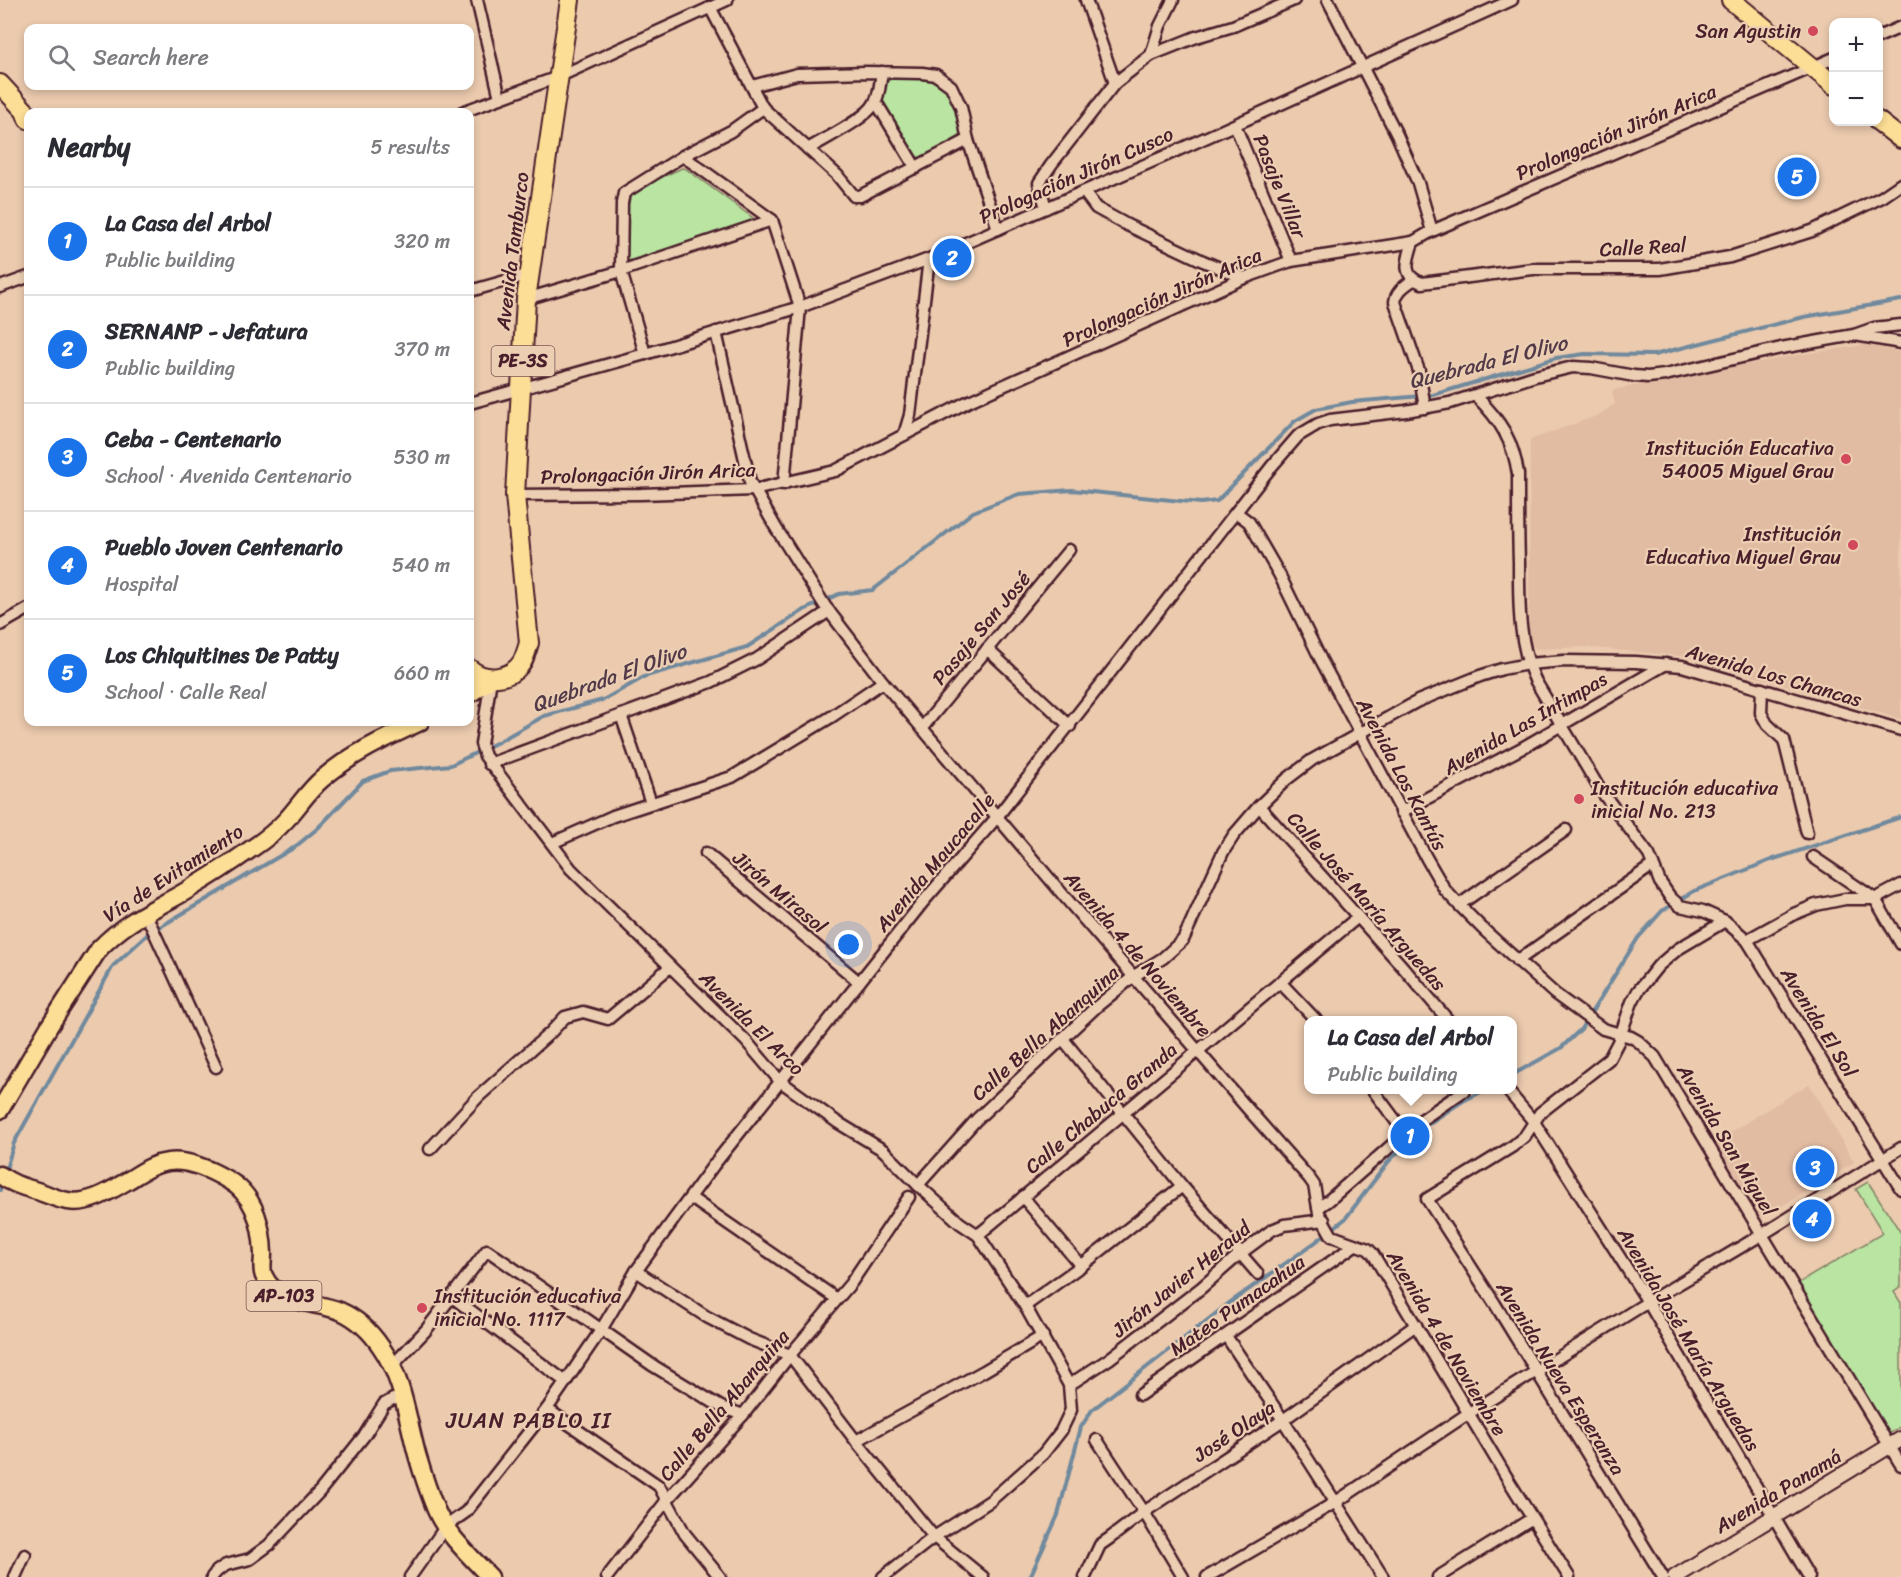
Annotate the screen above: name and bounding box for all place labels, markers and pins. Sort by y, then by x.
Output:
place label: San Agustin [1695,14,1801,49]
marker: San Agustin [1806,24,1820,38]
pin: 5 [1778,154,1816,200]
pin: 2 [932,236,972,280]
place label: Institución Educativa 54005 Miguel Grau [1645,431,1834,489]
marker: Institución Educativa 54005 Miguel Grau [1839,452,1853,466]
place label: Institución Educativa Miguel Grau [1645,517,1841,575]
marker: Institución Educativa Miguel Grau [1846,538,1860,552]
place label: Institución educativa inicial No. 213 [1590,771,1779,829]
marker: Institución educativa inicial No. 213 [1572,792,1586,806]
pin: 1 [1390,1114,1430,1158]
pin: 3 [1796,1146,1834,1190]
pin: 4 [1792,1196,1832,1242]
place label: Institución educativa inicial No. 1117 [433,1279,622,1337]
marker: Institución educativa inicial No. 1117 [415,1301,429,1315]

